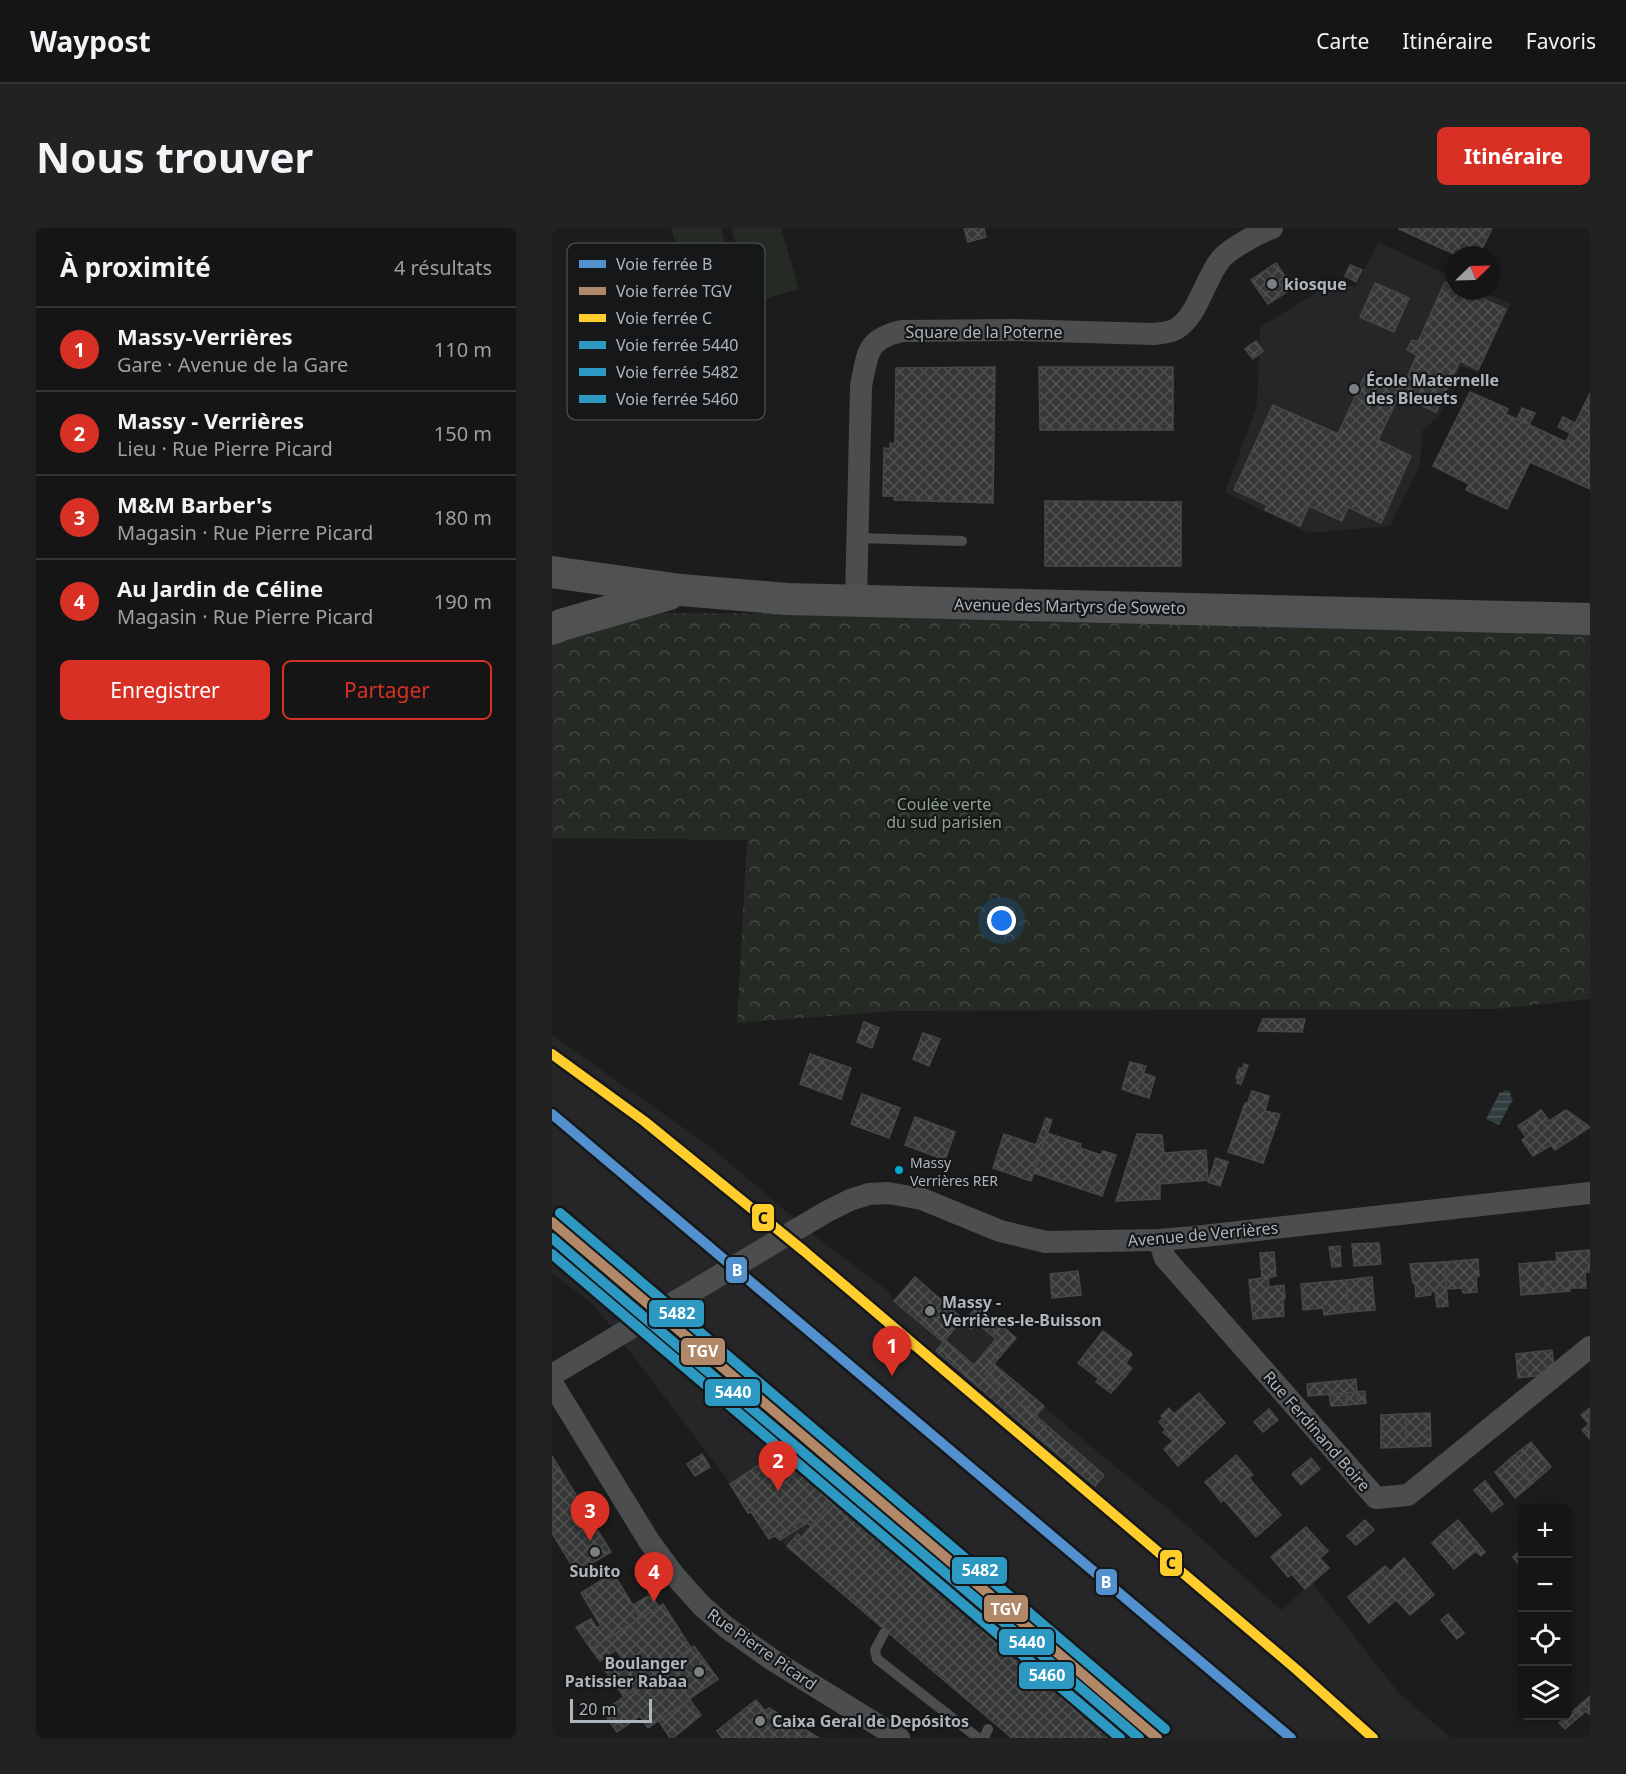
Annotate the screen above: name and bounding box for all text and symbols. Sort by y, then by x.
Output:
text: Waypost [30,22,151,60]
text: Carte [1316,27,1369,55]
text: Itinéraire [1402,27,1493,55]
text: Favoris [1526,27,1596,55]
button: Itinéraire [1437,127,1590,185]
text: Nous trouver [36,128,313,185]
legend [567,243,765,420]
north arrow [1446,246,1500,300]
text: À proximité [60,249,211,285]
text: Voie ferrée B [616,253,712,275]
text: 4 résultats [394,254,492,281]
place label: kiosque [1284,273,1347,295]
marker: kiosque [1265,277,1279,291]
text: Voie ferrée TGV [616,280,732,302]
text: Voie ferrée C [616,307,712,329]
text: Massy-Verrières [117,321,293,351]
street label: Square de la Poterne [906,321,1062,343]
text: Voie ferrée 5440 [616,334,739,356]
text: 1 [74,336,85,363]
text: 110 m [434,336,492,363]
text: Gare · Avenue de la Gare [117,351,348,378]
text: Voie ferrée 5482 [616,361,739,383]
place label: École Maternelle des Bleuets [1366,369,1499,409]
marker: École Maternelle des Bleuets [1347,382,1361,396]
text: Voie ferrée 5460 [616,388,739,410]
text: Massy - Verrières [117,405,304,435]
text: 2 [74,420,85,447]
text: 150 m [434,420,492,447]
text: Lieu · Rue Pierre Picard [117,435,333,462]
text: M&M Barber's [117,489,272,519]
text: 3 [74,504,85,531]
text: 180 m [434,504,492,531]
text: Magasin · Rue Pierre Picard [117,519,373,546]
text: Au Jardin de Céline [117,573,323,603]
text: 4 [74,588,85,615]
text: 190 m [434,588,492,615]
street label: Avenue des Martyrs de Soweto [954,593,1186,619]
text: Magasin · Rue Pierre Picard [117,603,373,630]
button: Enregistrer [60,660,270,720]
button: Partager [282,660,492,720]
park label: Coulée verte du sud parisien [886,793,1002,833]
your location [987,906,1016,935]
place label: Massy Verrières RER [910,1153,998,1190]
marker: Massy Verrières RER [893,1164,905,1176]
line badge: C [751,1203,775,1232]
text: C [758,1207,768,1229]
street label: Avenue de Verrières [1127,1216,1279,1252]
line badge: B [725,1256,748,1284]
text: B [732,1259,742,1281]
place label: Massy - Verrières-le-Buisson [942,1291,1102,1331]
line badge: 5482 [648,1299,705,1328]
text: 5482 [659,1302,695,1324]
marker: Massy - Verrières-le-Buisson [923,1304,937,1318]
pin: 1 [872,1326,912,1376]
line badge: TGV [680,1337,726,1366]
text: TGV [688,1340,719,1362]
street label: Rue Ferdinand Boire [1259,1366,1375,1496]
line badge: 5440 [704,1378,761,1407]
text: 5440 [715,1381,751,1403]
pin: 2 [758,1442,798,1491]
pin: 3 [570,1492,609,1541]
map controls [1518,1504,1572,1720]
button: + [1518,1504,1572,1558]
marker: Subito [588,1545,602,1559]
line badge: C [1159,1549,1183,1577]
pin: 4 [634,1552,674,1602]
text: C [1166,1552,1176,1574]
line badge: 5482 [951,1556,1008,1585]
button: − [1518,1558,1572,1612]
text: 5482 [962,1559,998,1581]
place label: Subito [569,1560,621,1582]
line badge: B [1095,1568,1118,1596]
text: B [1101,1571,1111,1593]
line badge: TGV [983,1594,1029,1623]
text: TGV [991,1598,1022,1620]
street label: Rue Pierre Picard [703,1603,821,1695]
button: locate [1518,1612,1572,1666]
line badge: 5440 [998,1628,1055,1656]
text: 5440 [1009,1631,1045,1653]
place label: Boulanger Patissier Rabaa [565,1652,687,1692]
line badge: 5460 [1018,1661,1075,1690]
text: 5460 [1029,1664,1065,1686]
marker: Boulanger Patissier Rabaa [692,1665,706,1679]
button: layers [1518,1666,1572,1720]
scale bar [570,1696,652,1724]
text: 20 m [579,1698,616,1720]
place label: Caixa Geral de Depósitos [772,1710,969,1732]
marker: Caixa Geral de Depósitos [753,1714,767,1728]

